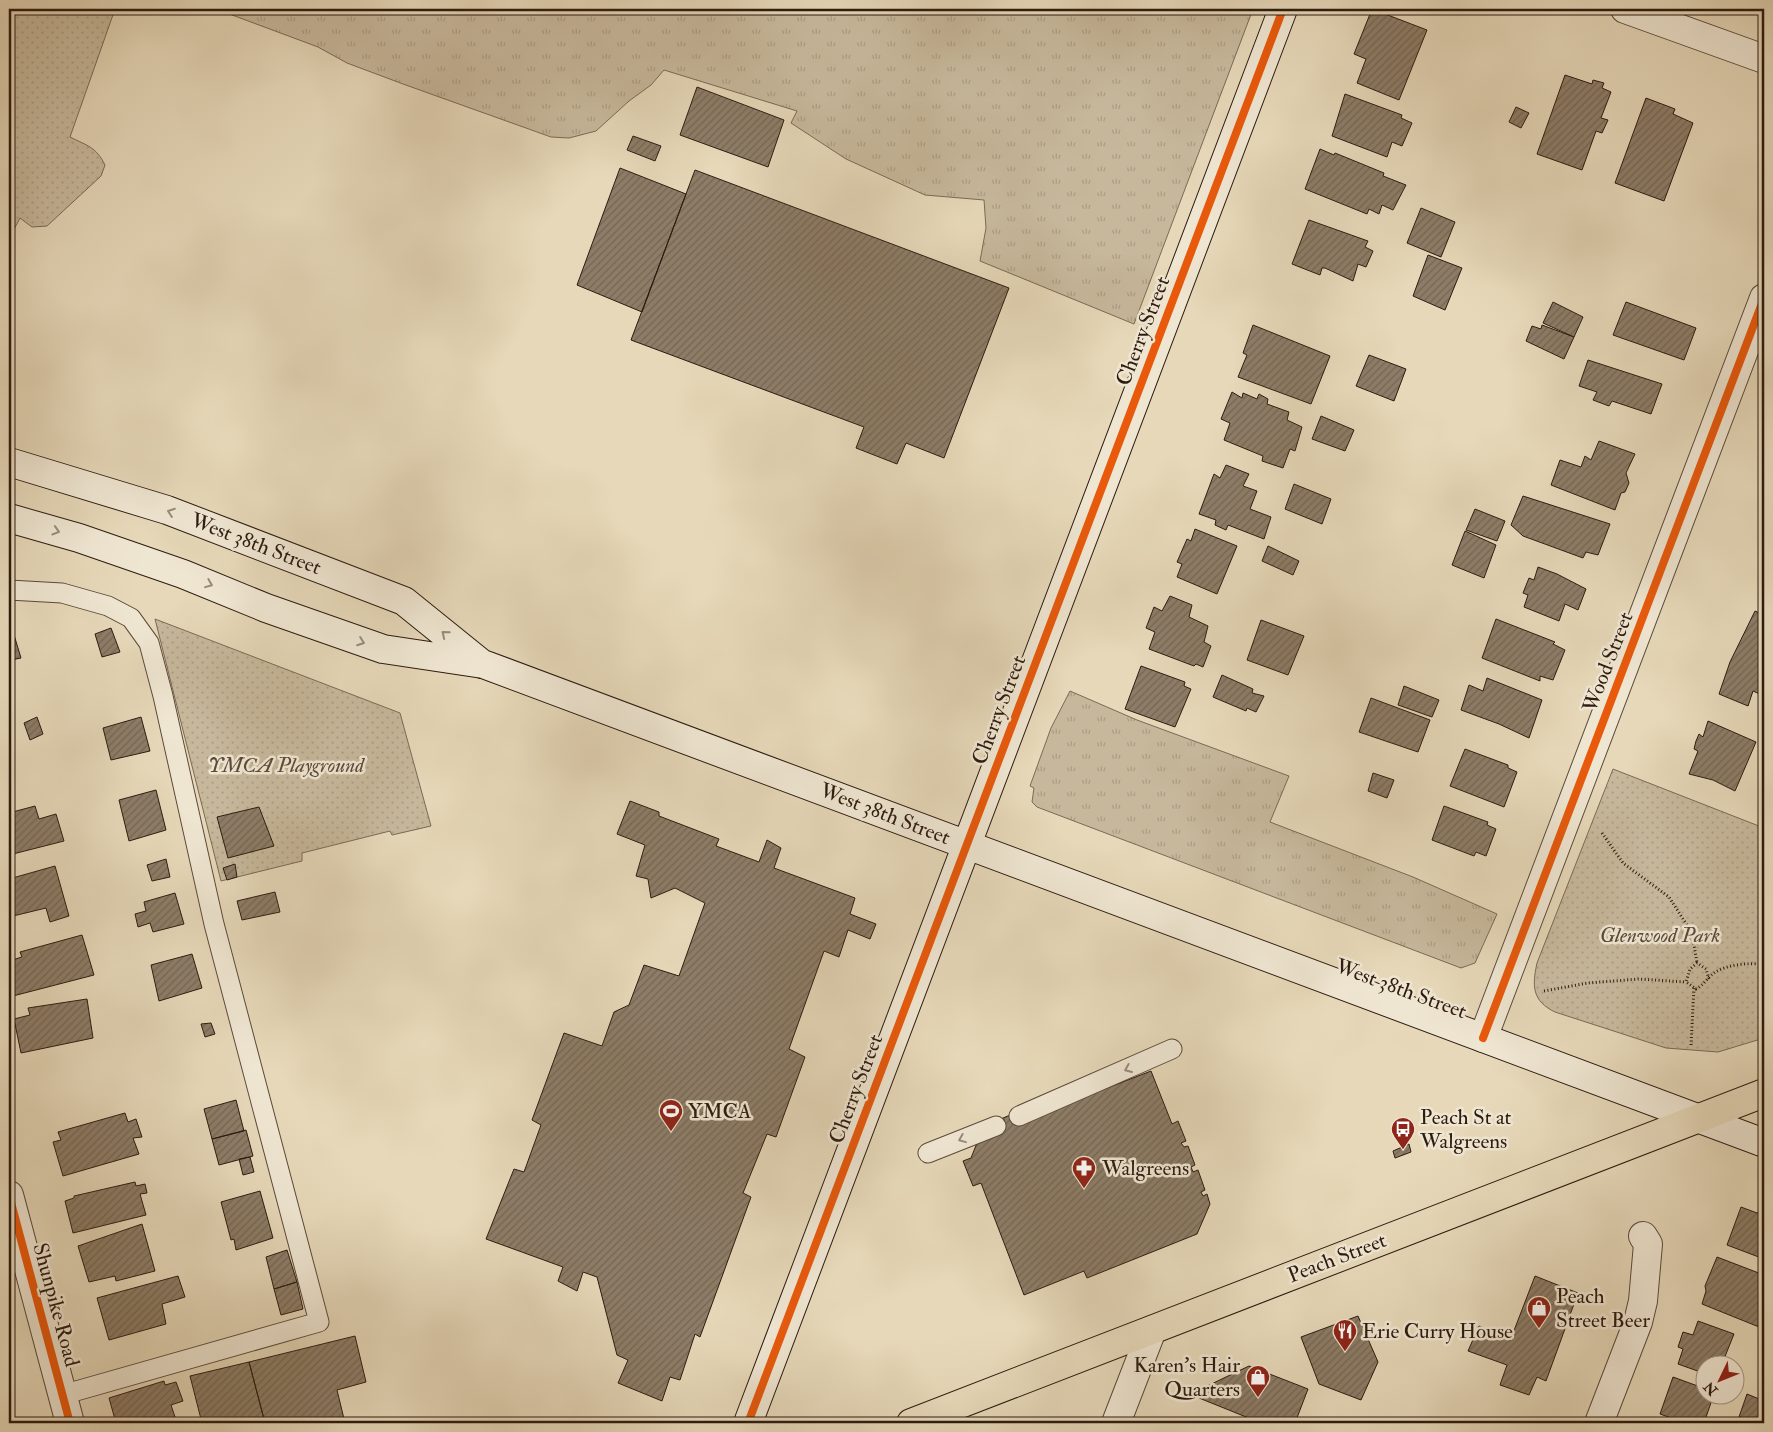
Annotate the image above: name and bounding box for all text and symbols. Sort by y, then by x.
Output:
street label: Cherry Street [1110,272,1176,390]
street label: West 38th Street [186,506,325,581]
one-way arrow [167,508,175,518]
one-way arrow [51,525,59,535]
one-way arrow [204,578,213,589]
street label: Wood Street [1576,608,1639,717]
one-way arrow [442,631,451,639]
one-way arrow [356,636,365,646]
street label: Cherry Street [966,651,1032,769]
park label: YMCA Playground [208,752,365,779]
street label: West 38th Street [815,776,954,851]
park label: Glenwood Park [1600,922,1720,949]
street label: West 38th Street [1331,952,1470,1025]
street label: Cherry Street [823,1030,889,1148]
one-way arrow [1124,1062,1133,1073]
sports icon: YMCA [658,1098,684,1132]
place label: YMCA [688,1098,751,1125]
place label: Peach St at Walgreens [1419,1104,1512,1155]
bus stop icon: Peach St at Walgreens [1390,1116,1416,1150]
one-way arrow [958,1133,967,1144]
pharmacy icon: Walgreens [1071,1155,1097,1189]
place label: Walgreens [1101,1155,1189,1182]
street label: Peach Street [1284,1227,1390,1289]
street label: Shunpike Road [27,1240,86,1371]
place label: Peach Street Beer [1556,1283,1650,1334]
shop icon: Peach Street Beer [1526,1295,1552,1329]
restaurant icon: Erie Curry House [1332,1318,1358,1352]
place label: Erie Curry House [1362,1318,1513,1345]
place label: Karen's Hair Quarters [1133,1352,1240,1403]
north arrow [1696,1354,1746,1404]
shop icon: Karen's Hair Quarters [1245,1364,1271,1398]
text: N [1700,1378,1722,1400]

